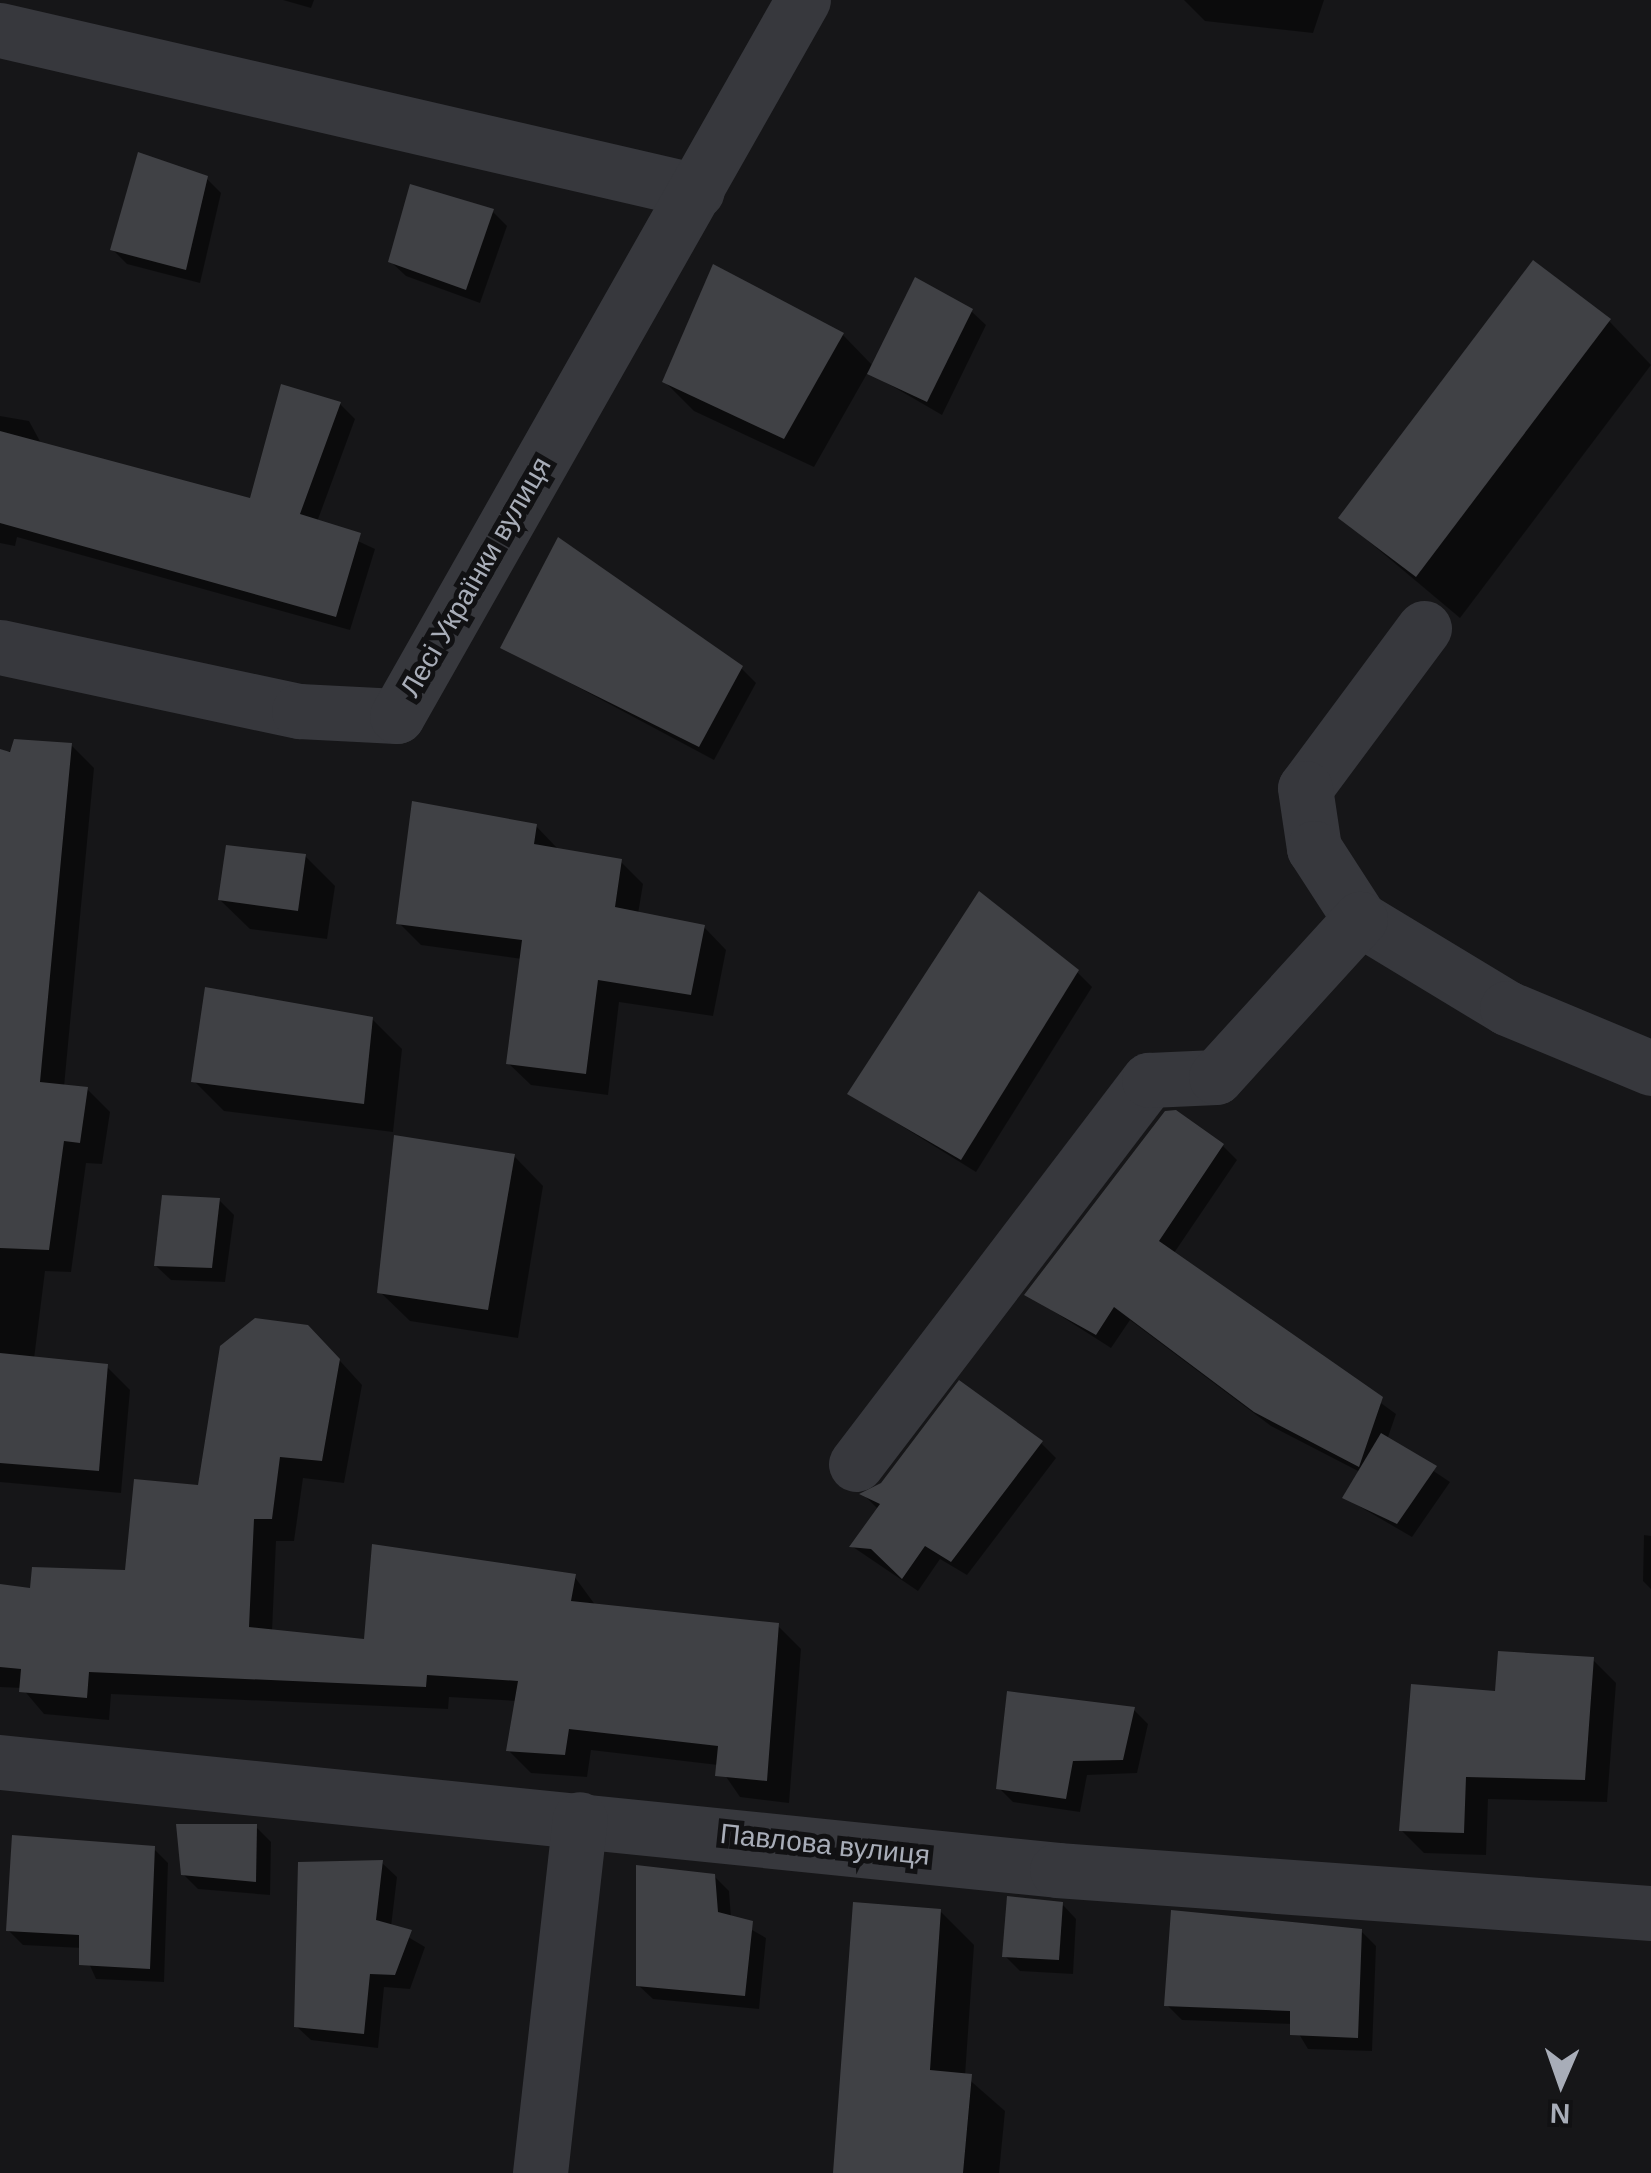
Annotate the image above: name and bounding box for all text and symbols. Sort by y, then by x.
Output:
street label: Лесі Українки вулиця [394,451,558,703]
street label: Павлова вулиця [718,1817,932,1873]
north arrow [1511,2033,1611,2133]
text: N [1549,2098,1571,2129]

